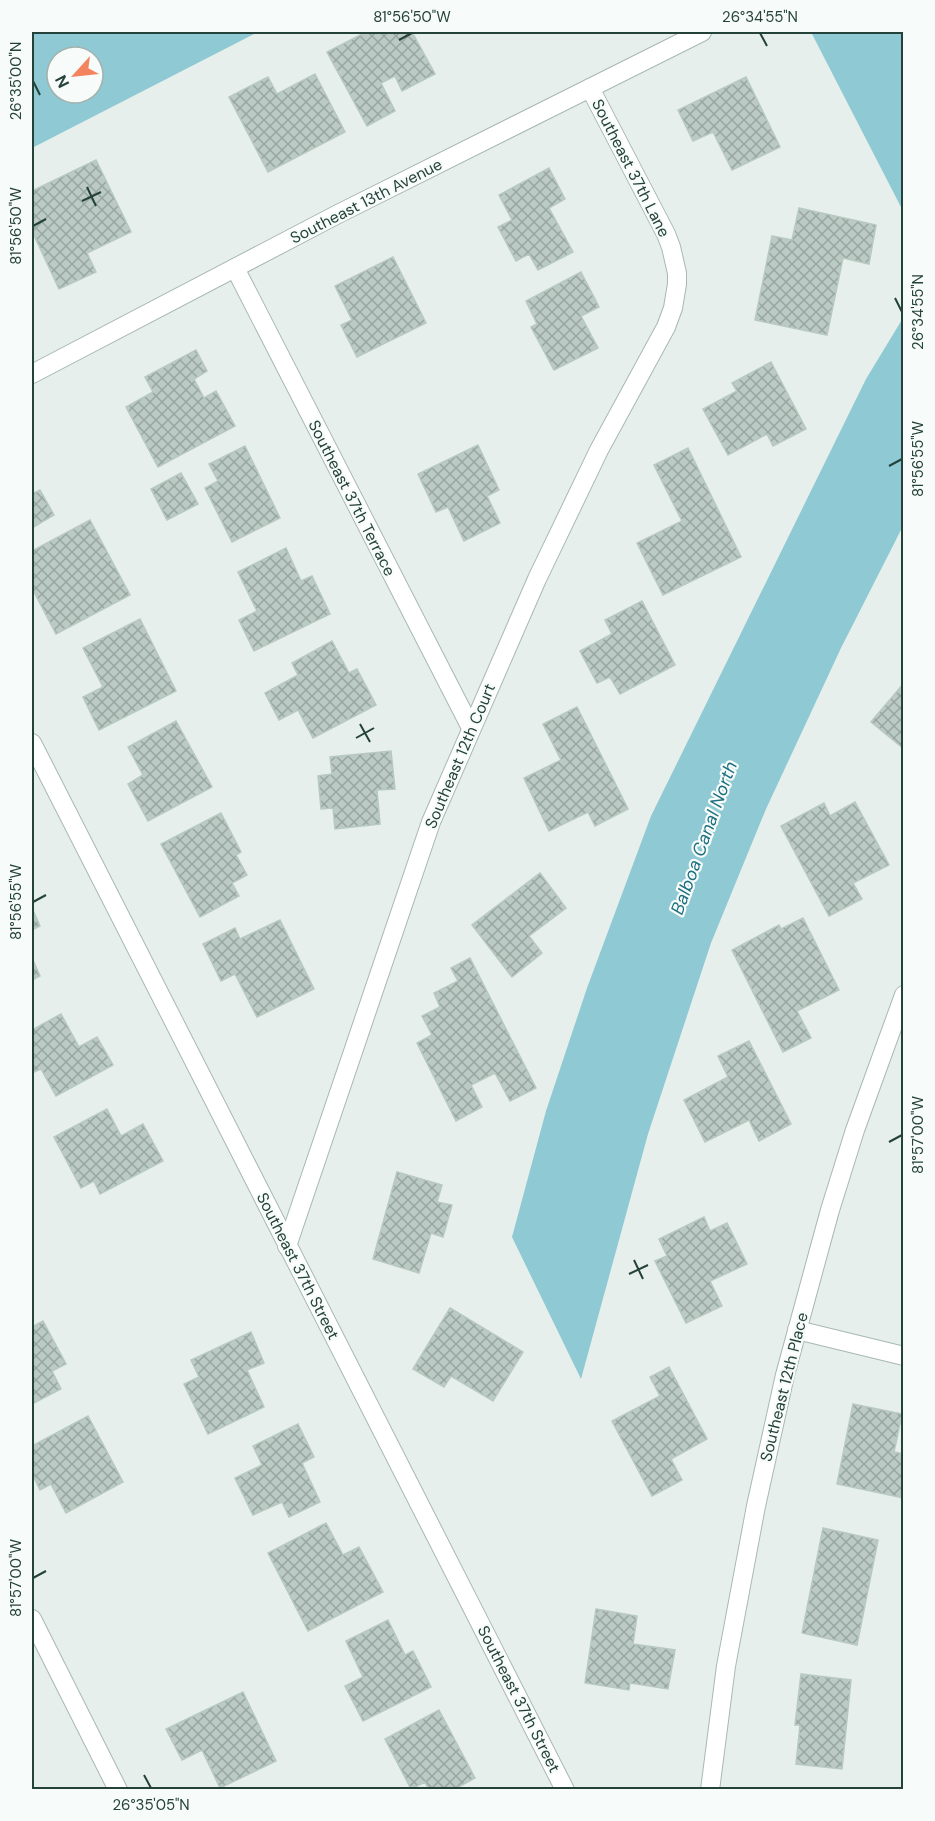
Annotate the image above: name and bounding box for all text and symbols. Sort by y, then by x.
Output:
text: 81°56'50"W [373,7,451,27]
text: 26°34'55"N [722,7,798,27]
text: 26°35'00"N [6,42,26,120]
north arrow [45,45,105,105]
text: N [50,72,74,92]
street label: Southeast 37th Lane [587,95,675,241]
street label: Southeast 13th Avenue [286,154,446,248]
text: 81°56'50"W [6,187,26,265]
text: 26°34'55"N [908,274,928,350]
street label: Southeast 37th Terrace [304,416,400,580]
text: 81°56'55"W [908,420,928,497]
street label: Southeast 12th Court [420,680,500,832]
water label: Balboa Canal North [665,758,743,918]
text: 81°56'55"W [6,863,26,940]
text: 81°57'00"W [908,1096,928,1174]
street label: Southeast 37th Street [252,1189,344,1343]
street label: Southeast 12th Place [755,1310,813,1464]
text: 81°57'00"W [6,1539,26,1617]
street label: Southeast 37th Street [473,1622,565,1776]
text: 26°35'05"N [112,1795,190,1815]

